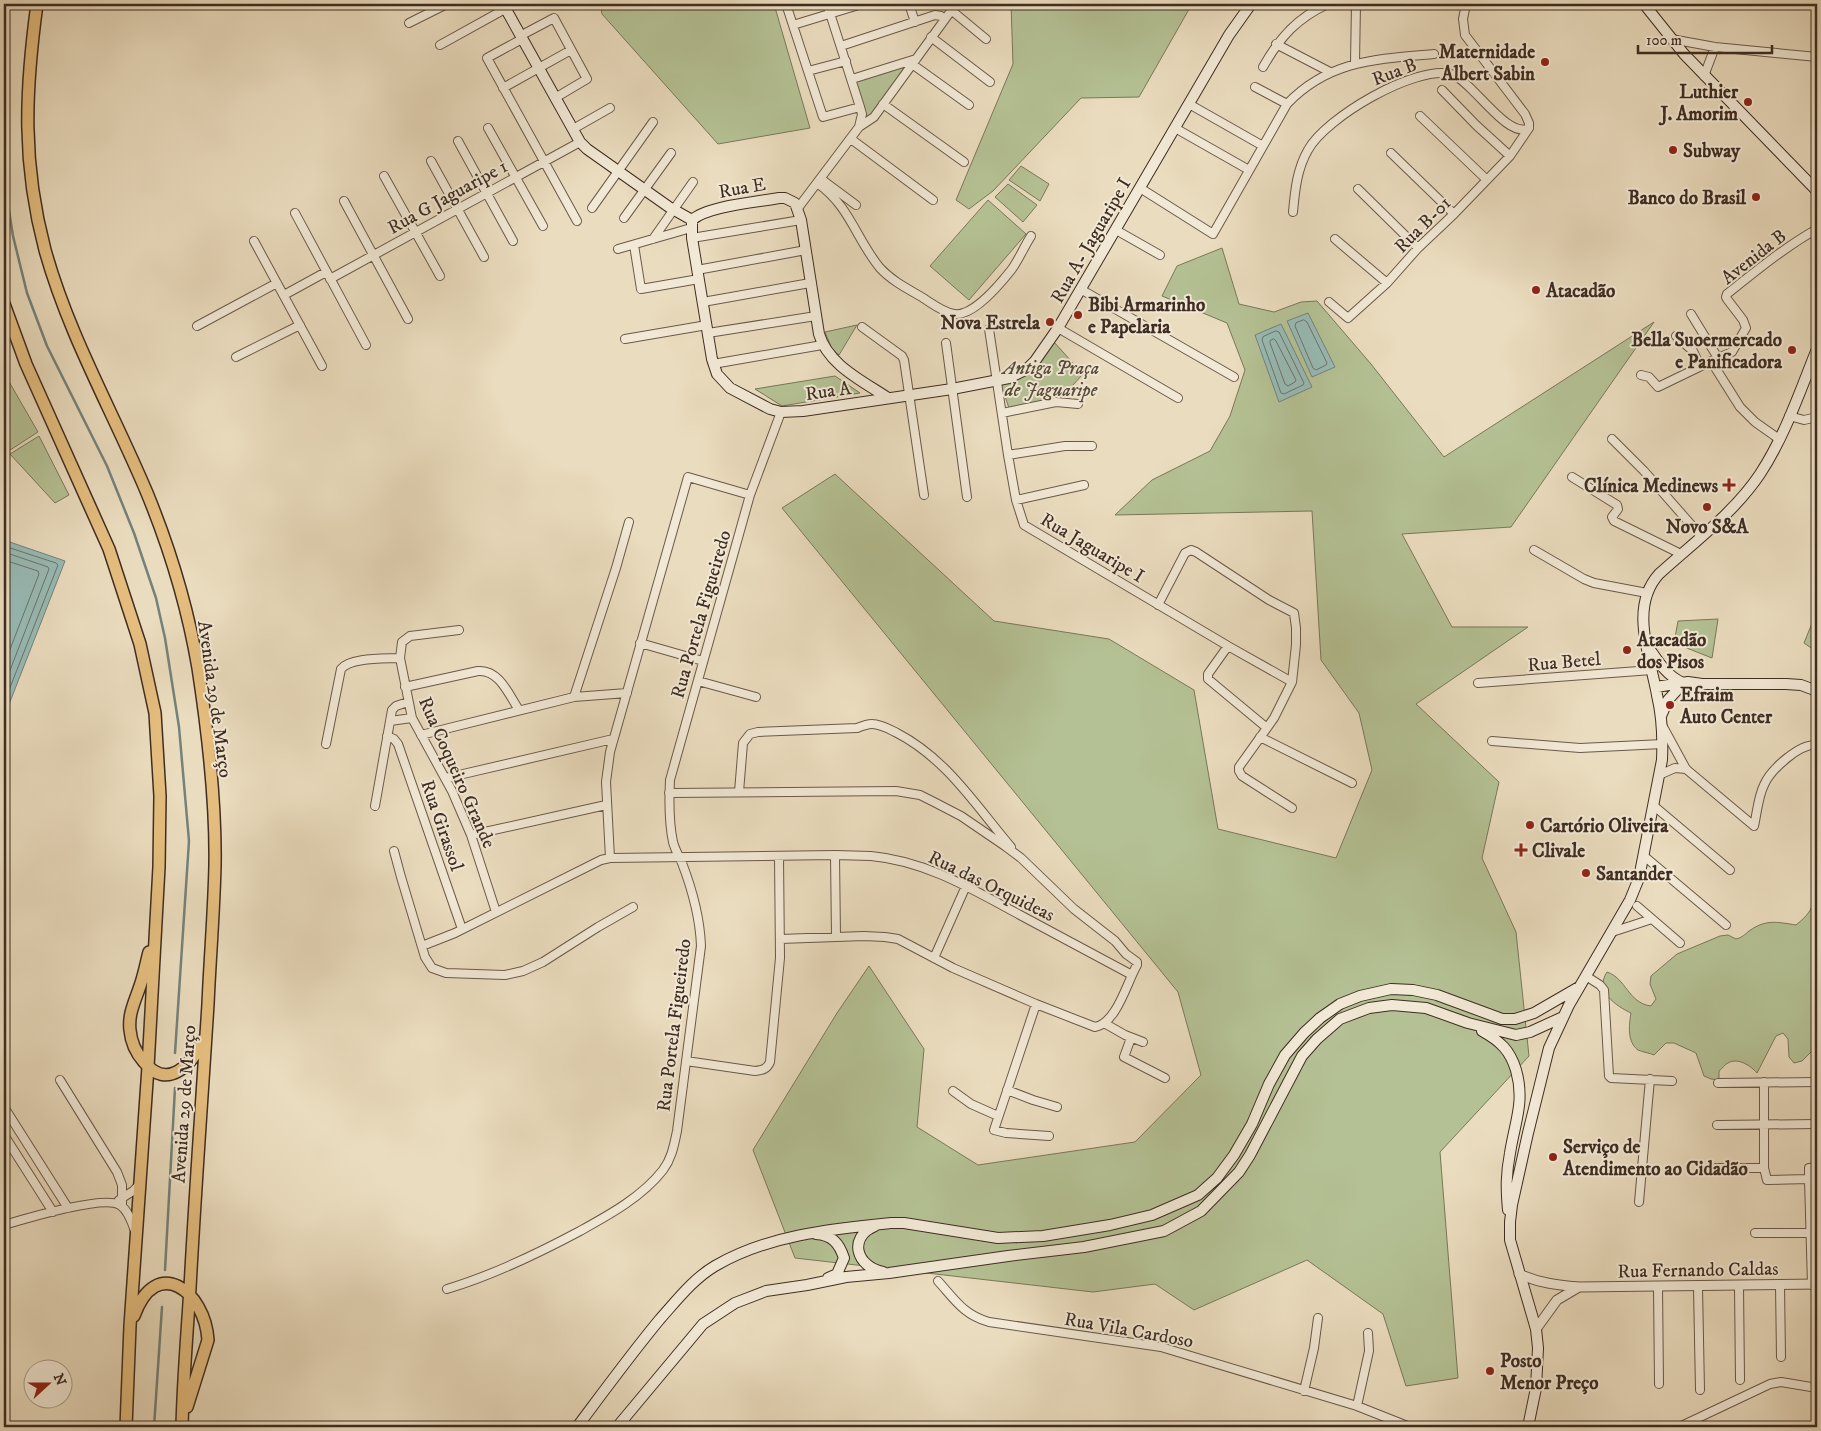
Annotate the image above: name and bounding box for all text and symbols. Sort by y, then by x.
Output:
scale bar [1638,22,1772,54]
text: 100 m [1646,31,1682,50]
place label: Maternidade Albert Sabin [1439,41,1536,86]
street label: Rua B [1369,53,1420,91]
marker: Maternidade Albert Sabin [1539,56,1551,68]
place label: Luthier J. Amorim [1658,81,1739,126]
marker: Luthier J. Amorim [1742,96,1754,108]
place label: Subway [1683,140,1741,163]
marker: Subway [1667,144,1679,156]
street label: Rua G Jaguaripe 1 [384,155,512,240]
street label: Rua E [717,173,768,204]
street label: Rua A- Jaguaripe I [1046,174,1137,308]
place label: Banco do Brasil [1628,187,1746,210]
marker: Banco do Brasil [1750,191,1762,203]
street label: Rua B-01 [1390,192,1456,258]
street label: Avenida B [1717,225,1791,290]
place label: Atacadão [1545,280,1615,303]
marker: Atacadão [1530,284,1542,296]
place label: Bibi Armarinho e Papelaria [1088,294,1205,339]
marker: Bibi Armarinho e Papelaria [1072,309,1084,321]
place label: Nova Estrela [940,312,1041,335]
marker: Nova Estrela [1044,316,1056,328]
place label: Bella Suoermercado e Panificadora [1631,329,1783,374]
marker: Bella Suoermercado e Panificadora [1786,344,1798,356]
park label: Antiga Praça de Jaguaripe [1001,357,1099,403]
street label: Rua A [804,377,854,406]
place label: Clínica Medinews [1584,475,1719,498]
marker: Clínica Medinews [1722,478,1736,492]
marker: Novo S&A [1701,501,1713,513]
street label: Rua Jaguaripe I [1036,508,1148,588]
place label: Novo S&A [1666,516,1749,539]
street label: Rua Portela Figueiredo [666,528,736,701]
street label: Avenida 29 de Março [192,619,237,779]
place label: Atacadão dos Pisos [1636,629,1706,674]
marker: Atacadão dos Pisos [1621,644,1633,656]
street label: Rua Betel [1527,648,1602,677]
place label: Efraim Auto Center [1679,684,1773,729]
street label: Rua Coqueiro Grande [412,693,500,852]
marker: Efraim Auto Center [1664,699,1676,711]
street label: Rua Girassol [415,777,468,874]
place label: Cartório Oliveira [1540,815,1669,838]
marker: Cartório Oliveira [1524,819,1536,831]
place label: Clivale [1532,840,1585,863]
marker: Clivale [1514,843,1528,857]
street label: Rua das Orquideas [924,846,1058,928]
place label: Santander [1596,863,1673,886]
marker: Santander [1580,867,1592,879]
street label: Rua Portela Figueiredo [652,937,697,1113]
street label: Avenida 29 de Março [167,1024,201,1184]
place label: Serviço de Atendimento ao Cidadão [1562,1136,1748,1181]
marker: Serviço de Atendimento ao Cidadão [1547,1151,1559,1163]
street label: Rua Fernando Caldas [1617,1258,1779,1283]
street label: Rua Vila Cardoso [1062,1308,1195,1353]
place label: Posto Menor Preço [1500,1350,1599,1395]
north arrow [22,1358,72,1408]
marker: Posto Menor Preço [1484,1365,1496,1377]
text: N [49,1371,70,1389]

